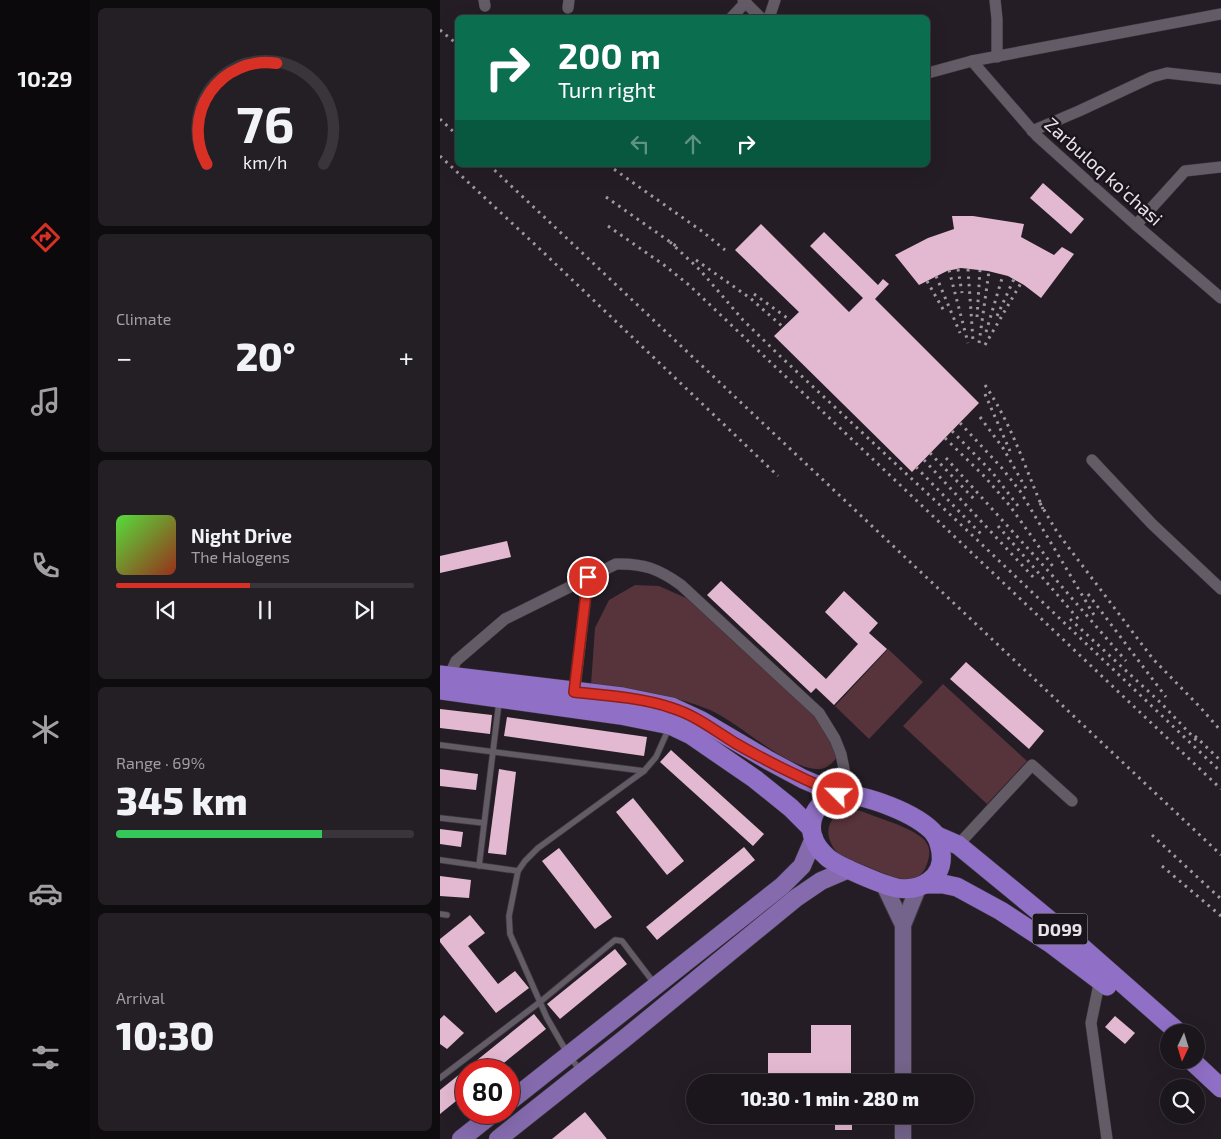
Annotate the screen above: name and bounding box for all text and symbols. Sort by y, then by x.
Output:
text: 200 m [558,34,661,76]
icon: right [475,35,540,100]
text: 10:29 [18,65,72,91]
text: Turn right [558,76,656,102]
text: 76 [236,91,294,153]
street label: Zarbuloq ko'chasi [1040,112,1168,230]
icon: left [626,130,654,158]
icon: ahead [679,130,707,158]
icon: right [732,130,760,158]
text: km/h [243,151,287,173]
icon: directions [28,220,63,255]
text: Climate [116,309,171,328]
text: 20° [236,333,295,379]
text: − [116,340,132,374]
text: + [399,340,414,374]
icon: music [28,384,63,419]
text: Night Drive [191,524,292,547]
text: The Halogens [191,547,290,566]
icon: phone [28,548,63,583]
pin [567,556,609,598]
icon: arrive [574,563,602,591]
icon: previous [152,596,180,624]
icon: pause [251,596,279,624]
icon: next [350,596,378,624]
icon: climate [28,712,63,747]
text: Range · 69% [116,753,205,772]
position arrow [811,767,863,819]
text: 345 km [116,777,248,823]
icon: car [28,876,63,911]
road number: D099 [1032,914,1088,944]
text: Arrival [116,988,165,1007]
text: 10:30 [116,1012,214,1058]
north arrow [1160,1024,1205,1069]
map controls [1160,1024,1205,1124]
icon: filters [28,1040,63,1075]
speed limit sign: 80 [455,1059,520,1124]
button: search [1160,1079,1205,1124]
text: 10:30 · 1 min · 280 m [741,1087,919,1110]

